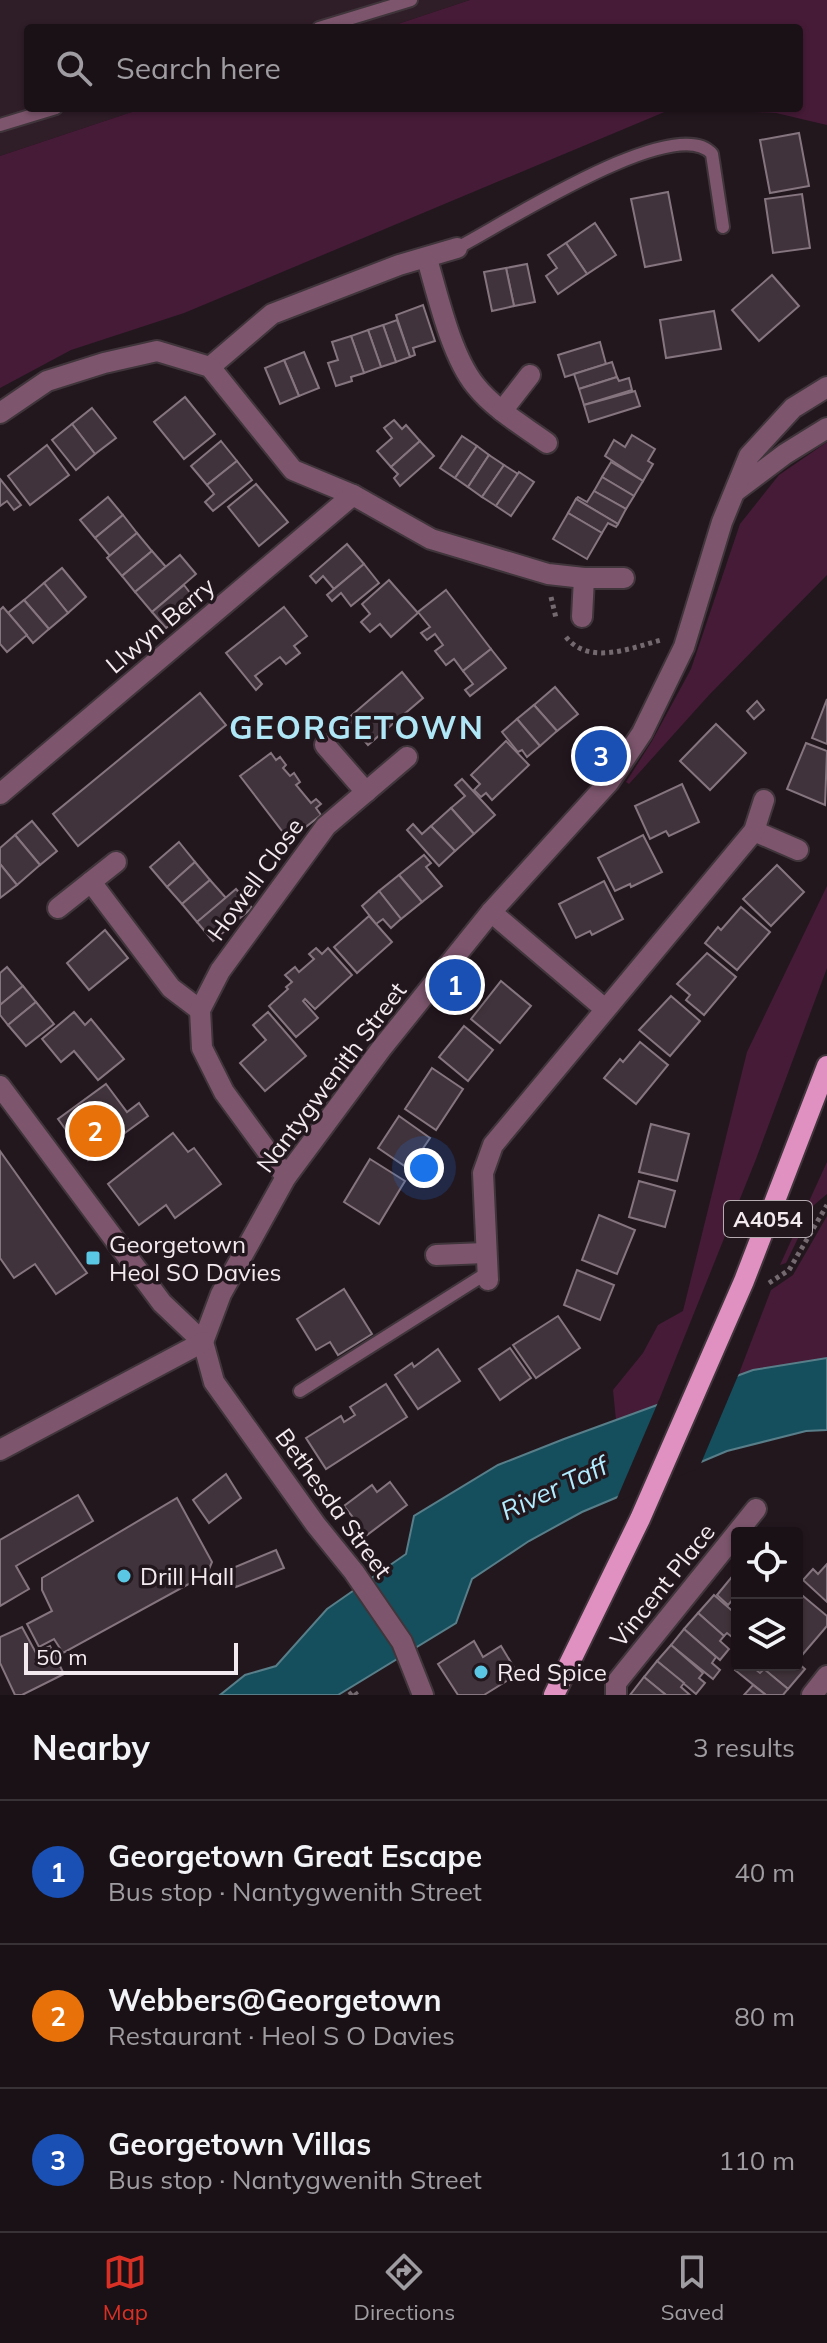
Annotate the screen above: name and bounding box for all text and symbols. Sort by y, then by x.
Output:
search box [24,24,803,112]
icon: search [52,46,96,90]
text: Search here [116,49,281,87]
street label: Llwyn Berry [99,571,221,679]
district label: GEORGETOWN [229,707,485,747]
pin: 3 [575,726,627,786]
street label: Howell Close [201,812,309,946]
pin: 1 [429,955,481,1015]
street label: Nantygwenith Street [250,976,412,1178]
pin: 2 [69,1101,121,1161]
your location [404,1148,444,1188]
road number: A4054 [724,1201,812,1237]
place label: Georgetown Heol SO Davies [109,1229,282,1287]
marker: Georgetown Heol SO Davies [84,1249,102,1267]
street label: Bethesda Street [269,1422,399,1584]
water label: River Taff [495,1448,615,1527]
street label: Vincent Place [603,1517,721,1653]
map controls [731,1527,803,1671]
button: locate [731,1527,803,1599]
place label: Drill Hall [140,1561,234,1591]
marker: Drill Hall [115,1567,133,1585]
button: layers [731,1599,803,1671]
scale bar [24,1639,238,1675]
text: 50 m [36,1643,87,1671]
place label: Red Spice [497,1657,607,1687]
marker: Red Spice [472,1663,490,1681]
text: Nearby [32,1726,150,1769]
text: 3 results [693,1731,795,1764]
text: Georgetown Great Escape [108,1837,482,1875]
text: 1 [50,1856,66,1889]
text: 40 m [734,1856,795,1889]
text: Bus stop · Nantygwenith Street [108,1875,482,1908]
text: Webbers@Georgetown [108,1981,442,2019]
text: 2 [50,2000,66,2033]
text: 80 m [734,2000,795,2033]
text: Restaurant · Heol S O Davies [108,2019,455,2052]
text: Georgetown Villas [108,2125,371,2163]
text: 3 [50,2144,66,2177]
text: 110 m [719,2144,795,2177]
text: Bus stop · Nantygwenith Street [108,2163,482,2196]
tab: Map [103,2250,148,2326]
tab: Directions [354,2250,455,2326]
tab: Saved [661,2250,724,2326]

